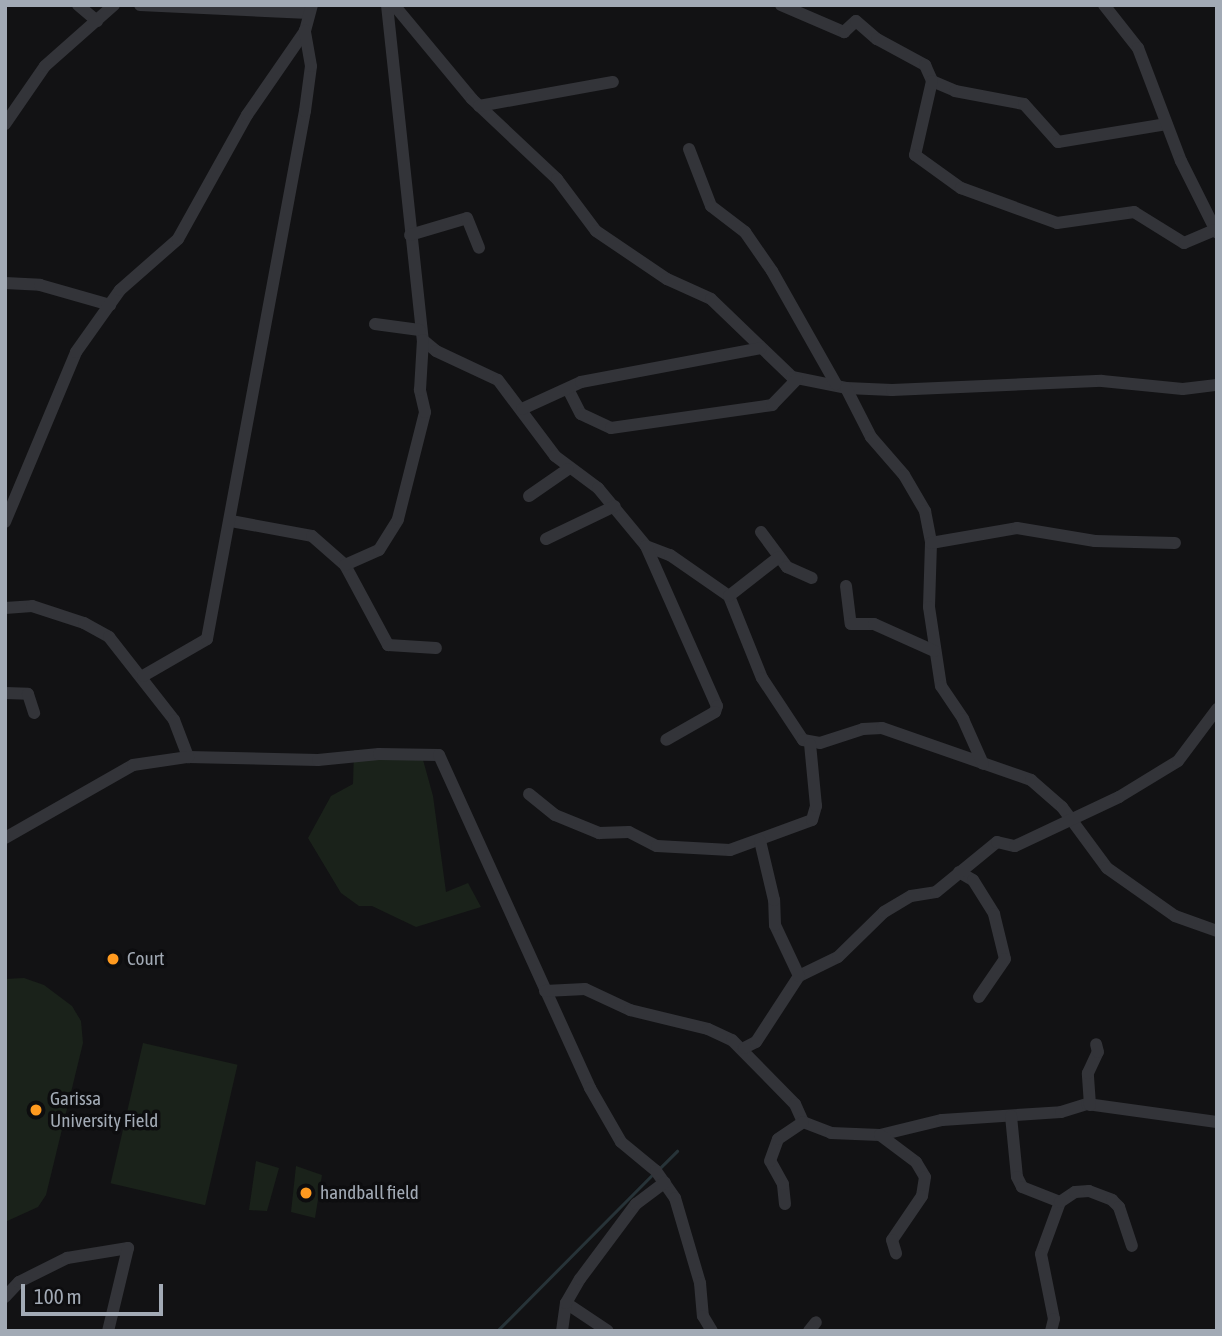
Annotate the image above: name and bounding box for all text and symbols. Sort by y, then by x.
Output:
place label: Court [127,948,165,970]
marker: Court [105,951,121,967]
place label: Garissa University Field [50,1088,158,1132]
marker: Garissa University Field [28,1102,44,1118]
place label: handball field [320,1182,419,1204]
marker: handball field [298,1185,314,1201]
scale bar [24,1270,166,1314]
text: 100 m [34,1284,82,1308]

